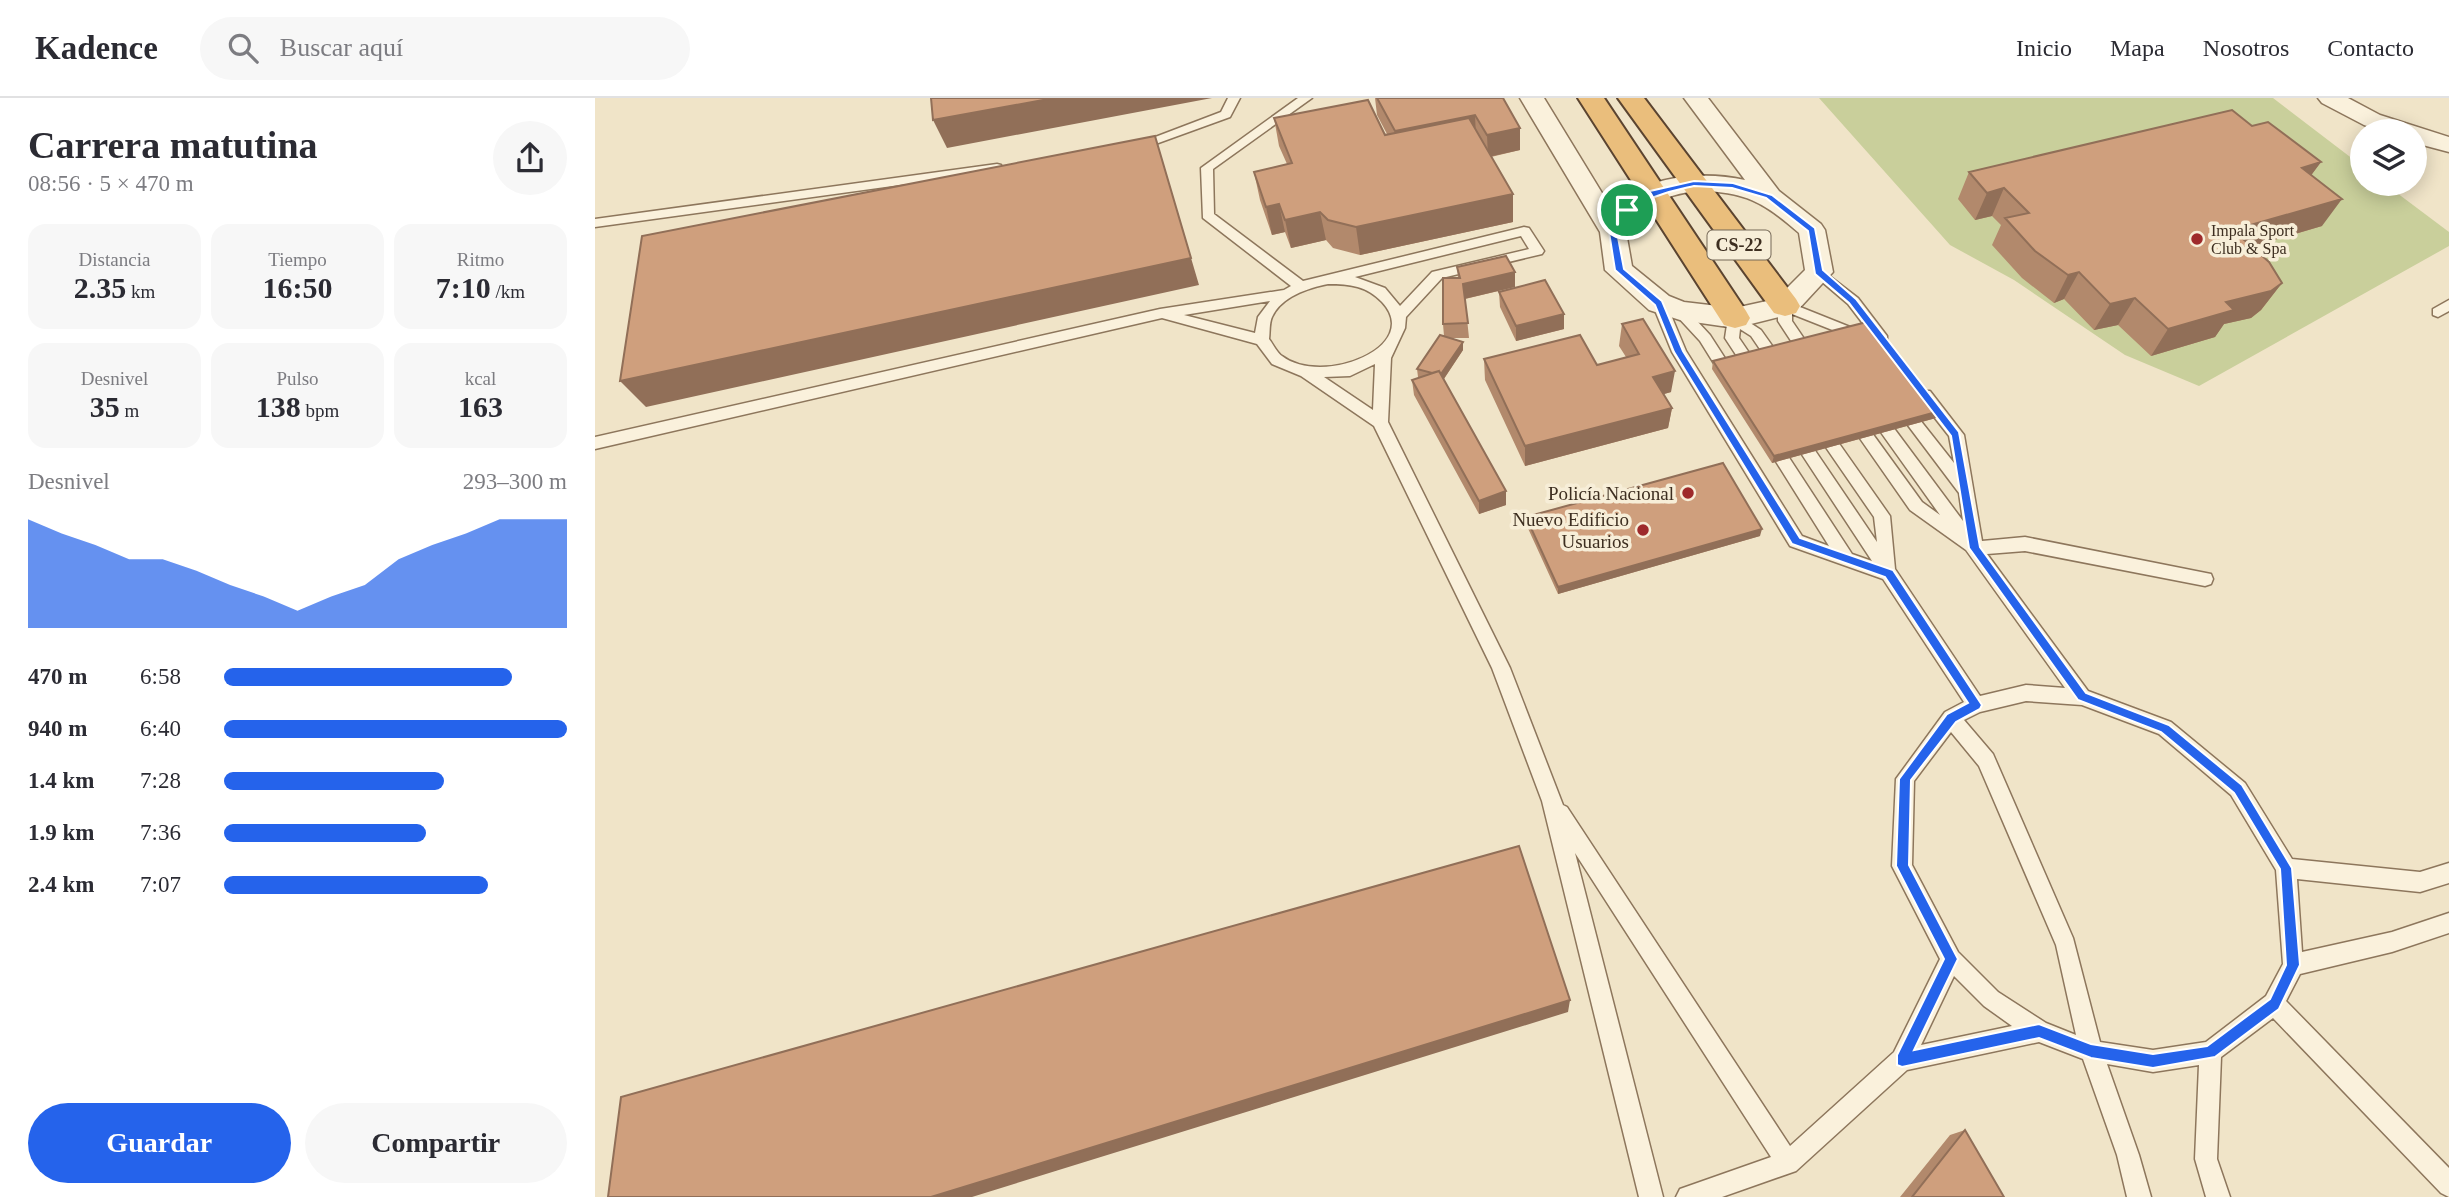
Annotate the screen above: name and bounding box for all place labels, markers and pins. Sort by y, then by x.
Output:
pin [1597,180,1657,240]
place label: Impala Sport Club & Spa [2211,222,2295,258]
marker: Impala Sport Club & Spa [2189,231,2205,247]
place label: Policía Nacional [1548,483,1674,504]
marker: Policía Nacional [1680,485,1696,501]
place label: Nuevo Edificio Usuarios [1512,509,1629,552]
marker: Nuevo Edificio Usuarios [1635,522,1651,538]

